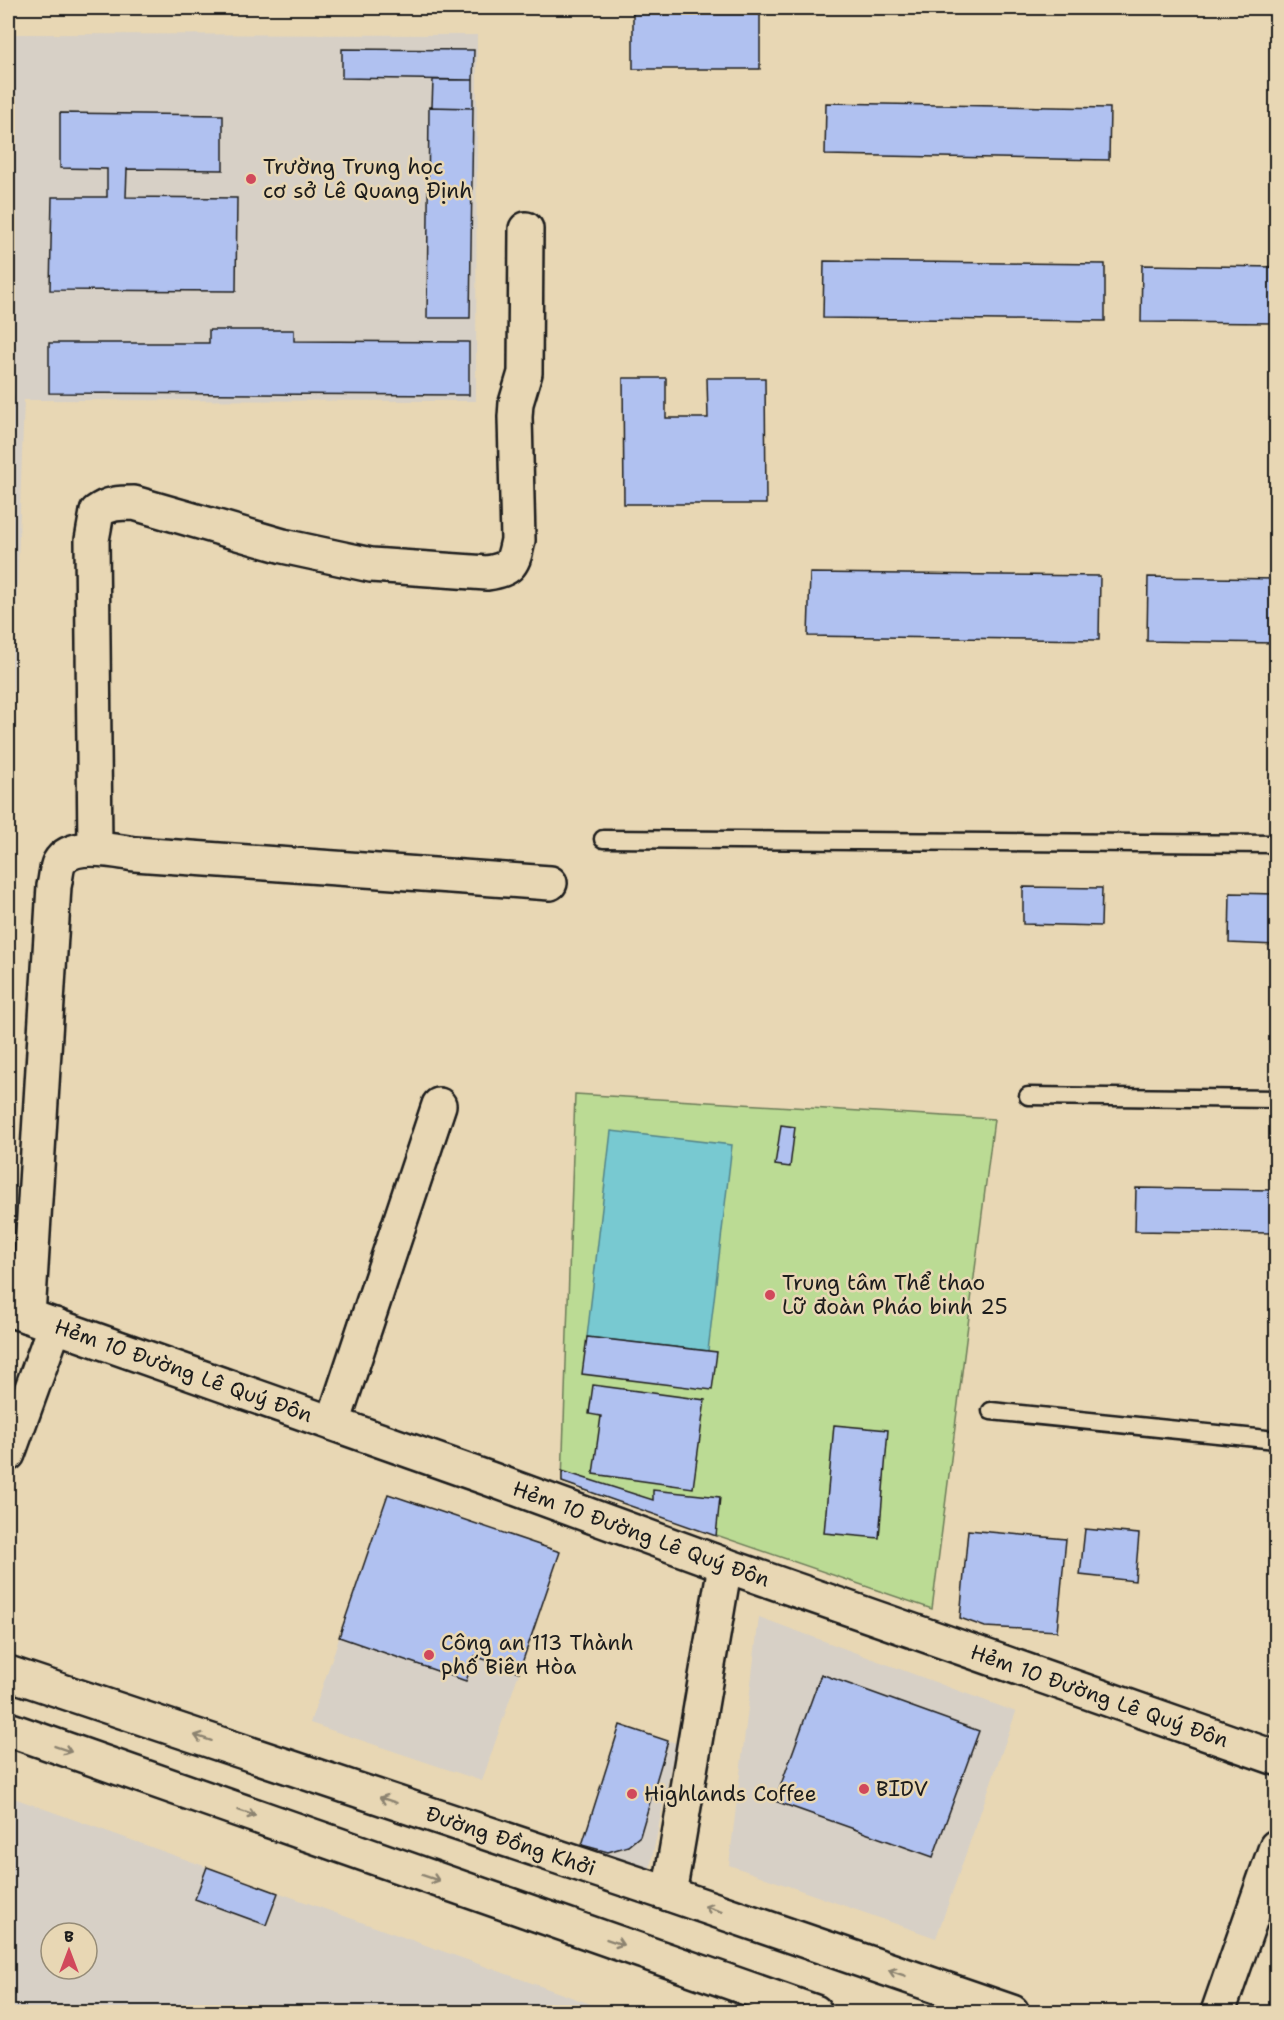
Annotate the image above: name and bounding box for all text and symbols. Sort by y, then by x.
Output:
place label: Trường Trung học cơ sở Lê Quang Định [263,153,472,205]
marker: Trường Trung học cơ sở Lê Quang Định [244,172,258,186]
place label: Trung tâm Thể thao Lữ đoàn Pháo binh 25 [782,1269,1008,1321]
marker: Trung tâm Thể thao Lữ đoàn Pháo binh 25 [763,1288,777,1302]
street label: Hẻm 10 Đường Lê Quý Đôn [51,1313,316,1429]
street label: Hẻm 10 Đường Lê Quý Đôn [509,1475,774,1594]
place label: Công an 113 Thành phố Biên Hòa [441,1629,634,1681]
street label: Hẻm 10 Đường Lê Quý Đôn [967,1638,1232,1754]
marker: Công an 113 Thành phố Biên Hòa [422,1648,436,1662]
one-way arrow [195,1732,213,1743]
one-way arrow [53,1744,72,1755]
place label: BIDV [876,1775,928,1803]
place label: Highlands Coffee [644,1780,817,1808]
marker: BIDV [857,1782,871,1796]
marker: Highlands Coffee [625,1787,639,1801]
one-way arrow [379,1794,398,1805]
street label: Đường Đồng Khởi [422,1800,599,1882]
one-way arrow [237,1809,256,1820]
one-way arrow [421,1873,440,1884]
one-way arrow [704,1902,723,1913]
north arrow [39,1921,99,1981]
text: B [64,1926,74,1947]
one-way arrow [605,1938,624,1949]
one-way arrow [888,1966,907,1977]

